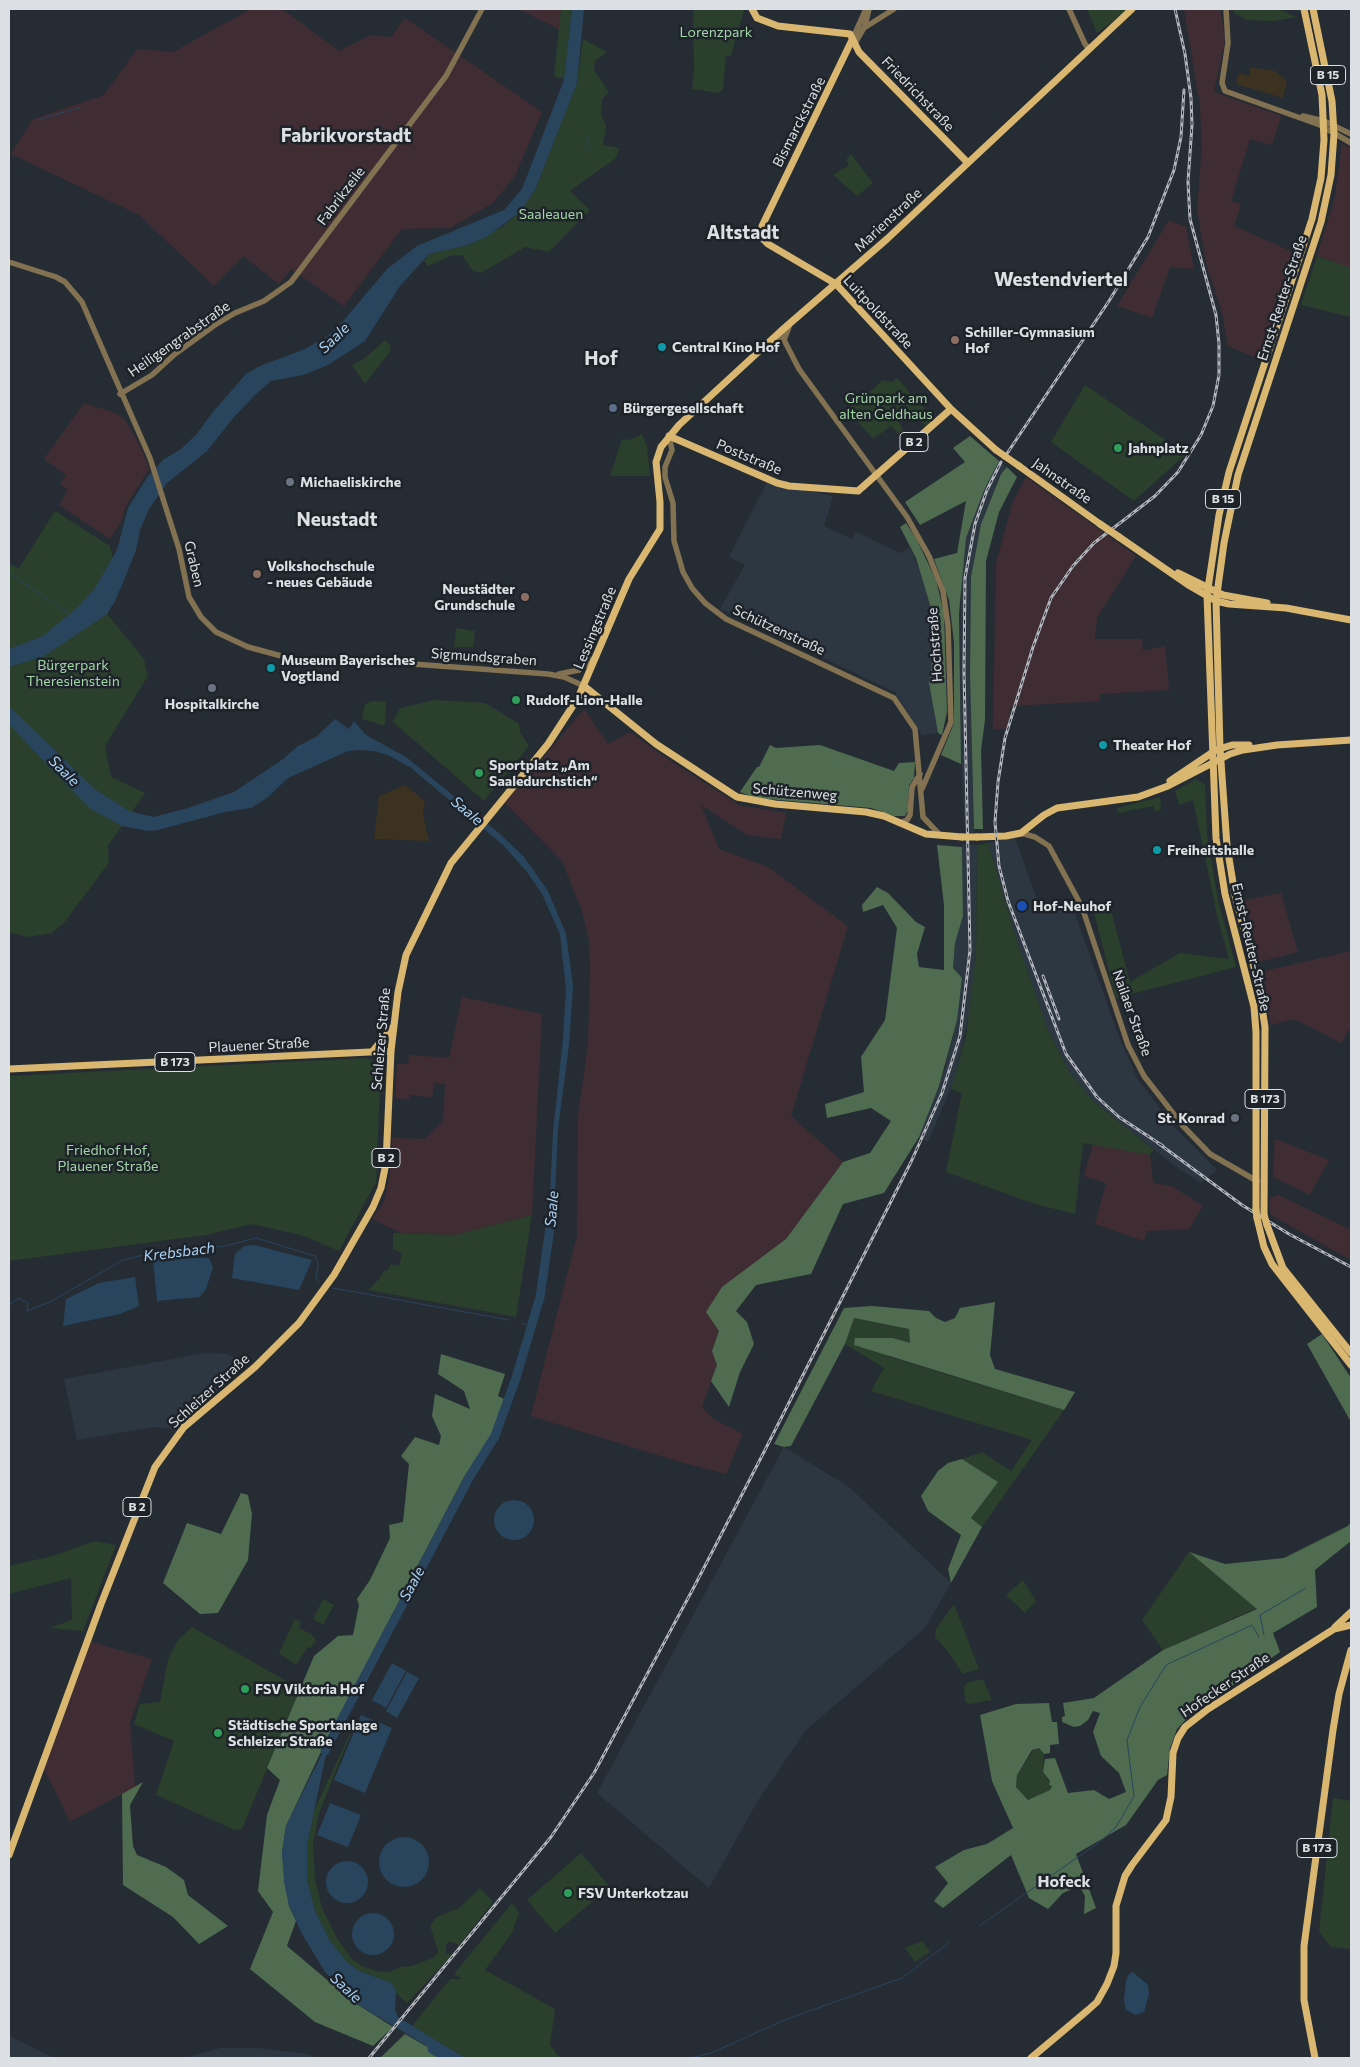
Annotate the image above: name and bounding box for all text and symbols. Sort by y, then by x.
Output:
park label: Lorenzpark [680,24,752,40]
street label: Friedrichstraße [878,53,958,135]
road number: B 15 [1310,66,1346,84]
street label: Bismarckstraße [769,74,829,170]
district label: Fabrikvorstadt [281,125,411,147]
street label: Fabrikzeile [314,163,368,229]
street label: Marienstraße [851,185,925,255]
park label: Saaleauen [519,206,583,222]
district label: Altstadt [707,222,779,244]
street label: Ernst-Reuter-Straße [1254,233,1310,363]
district label: Westendviertel [994,269,1128,291]
street label: Luitpoldstraße [840,272,916,352]
street label: Heiligengrabstraße [125,298,233,380]
water label: Saale [315,319,353,357]
place label: Schiller-Gymnasium Hof [965,324,1095,357]
marker: Schiller-Gymnasium Hof [949,334,961,346]
place label: Central Kino Hof [672,339,780,355]
marker: Central Kino Hof [656,341,668,353]
district label: Hof [584,348,618,370]
park label: Grünpark am alten Geldhaus [839,390,933,422]
place label: Bürgergesellschaft [623,400,744,416]
marker: Bürgergesellschaft [607,402,619,414]
road number: B 2 [900,432,928,452]
street label: Poststraße [714,436,784,478]
place label: Jahnplatz [1128,440,1189,456]
marker: Jahnplatz [1112,442,1124,454]
street label: Jahnstraße [1029,455,1095,507]
place label: Michaeliskirche [300,474,401,490]
marker: Michaeliskirche [284,476,296,488]
road number: B 15 [1206,489,1240,508]
district label: Neustadt [296,509,378,531]
street label: Graben [181,539,207,589]
place label: Volkshochschule - neues Gebäude [267,558,375,590]
marker: Volkshochschule - neues Gebäude [251,568,263,580]
place label: Neustädter Grundschule [434,581,515,614]
street label: Lessingstraße [570,584,620,672]
marker: Neustädter Grundschule [519,591,531,603]
street label: Schützenstraße [730,601,828,659]
street label: Hochstraße [924,607,946,683]
street label: Sigmundsgraben [431,645,537,669]
place label: Museum Bayerisches Vogtland [281,652,415,684]
park label: Bürgerpark Theresienstein [26,657,120,690]
marker: Museum Bayerisches Vogtland [265,662,277,674]
marker: Hospitalkirche [206,682,218,694]
place label: Rudolf-Lion-Halle [526,692,643,708]
marker: Rudolf-Lion-Halle [510,694,522,706]
place label: Hospitalkirche [165,696,259,712]
place label: Theater Hof [1113,737,1191,753]
marker: Theater Hof [1097,739,1109,751]
water label: Saale [45,752,83,790]
place label: Sportplatz „Am Saaledurchstich“ [489,757,597,790]
marker: Sportplatz „Am Saaledurchstich“ [473,767,485,779]
street label: Schützenweg [752,780,838,804]
water label: Saale [447,792,487,830]
place label: Freiheitshalle [1167,842,1254,858]
marker: Freiheitshalle [1151,844,1163,856]
street label: Ernst-Reuter-Straße [1228,881,1274,1013]
place label: Hof-Neuhof [1033,898,1111,914]
marker: Hof-Neuhof [1015,899,1029,913]
street label: Nailaer Straße [1109,968,1155,1058]
street label: Schleizer Straße [368,987,394,1091]
street label: Plauener Straße [208,1034,310,1056]
road number: B 173 [155,1052,195,1072]
road number: B 173 [1245,1090,1285,1108]
place label: St. Konrad [1158,1110,1225,1126]
marker: St. Konrad [1229,1112,1241,1124]
park label: Friedhof Hof, Plauener Straße [57,1142,159,1174]
road number: B 2 [372,1148,400,1168]
water label: Saale [541,1190,563,1228]
water label: Krebsbach [142,1239,216,1265]
street label: Schleizer Straße [165,1350,253,1432]
road number: B 2 [123,1498,151,1516]
water label: Saale [396,1564,428,1604]
street label: Hofecker Straße [1177,1649,1273,1721]
place label: FSV Viktoria Hof [255,1681,364,1697]
marker: FSV Viktoria Hof [239,1683,251,1695]
place label: Städtische Sportanlage Schleizer Straße [228,1717,377,1750]
marker: Städtische Sportanlage Schleizer Straße [212,1727,224,1739]
road number: B 173 [1297,1839,1337,1858]
district label: Hofeck [1037,1872,1091,1892]
place label: FSV Unterkotzau [578,1885,689,1901]
marker: FSV Unterkotzau [562,1887,574,1899]
water label: Saale [327,1969,365,2007]

